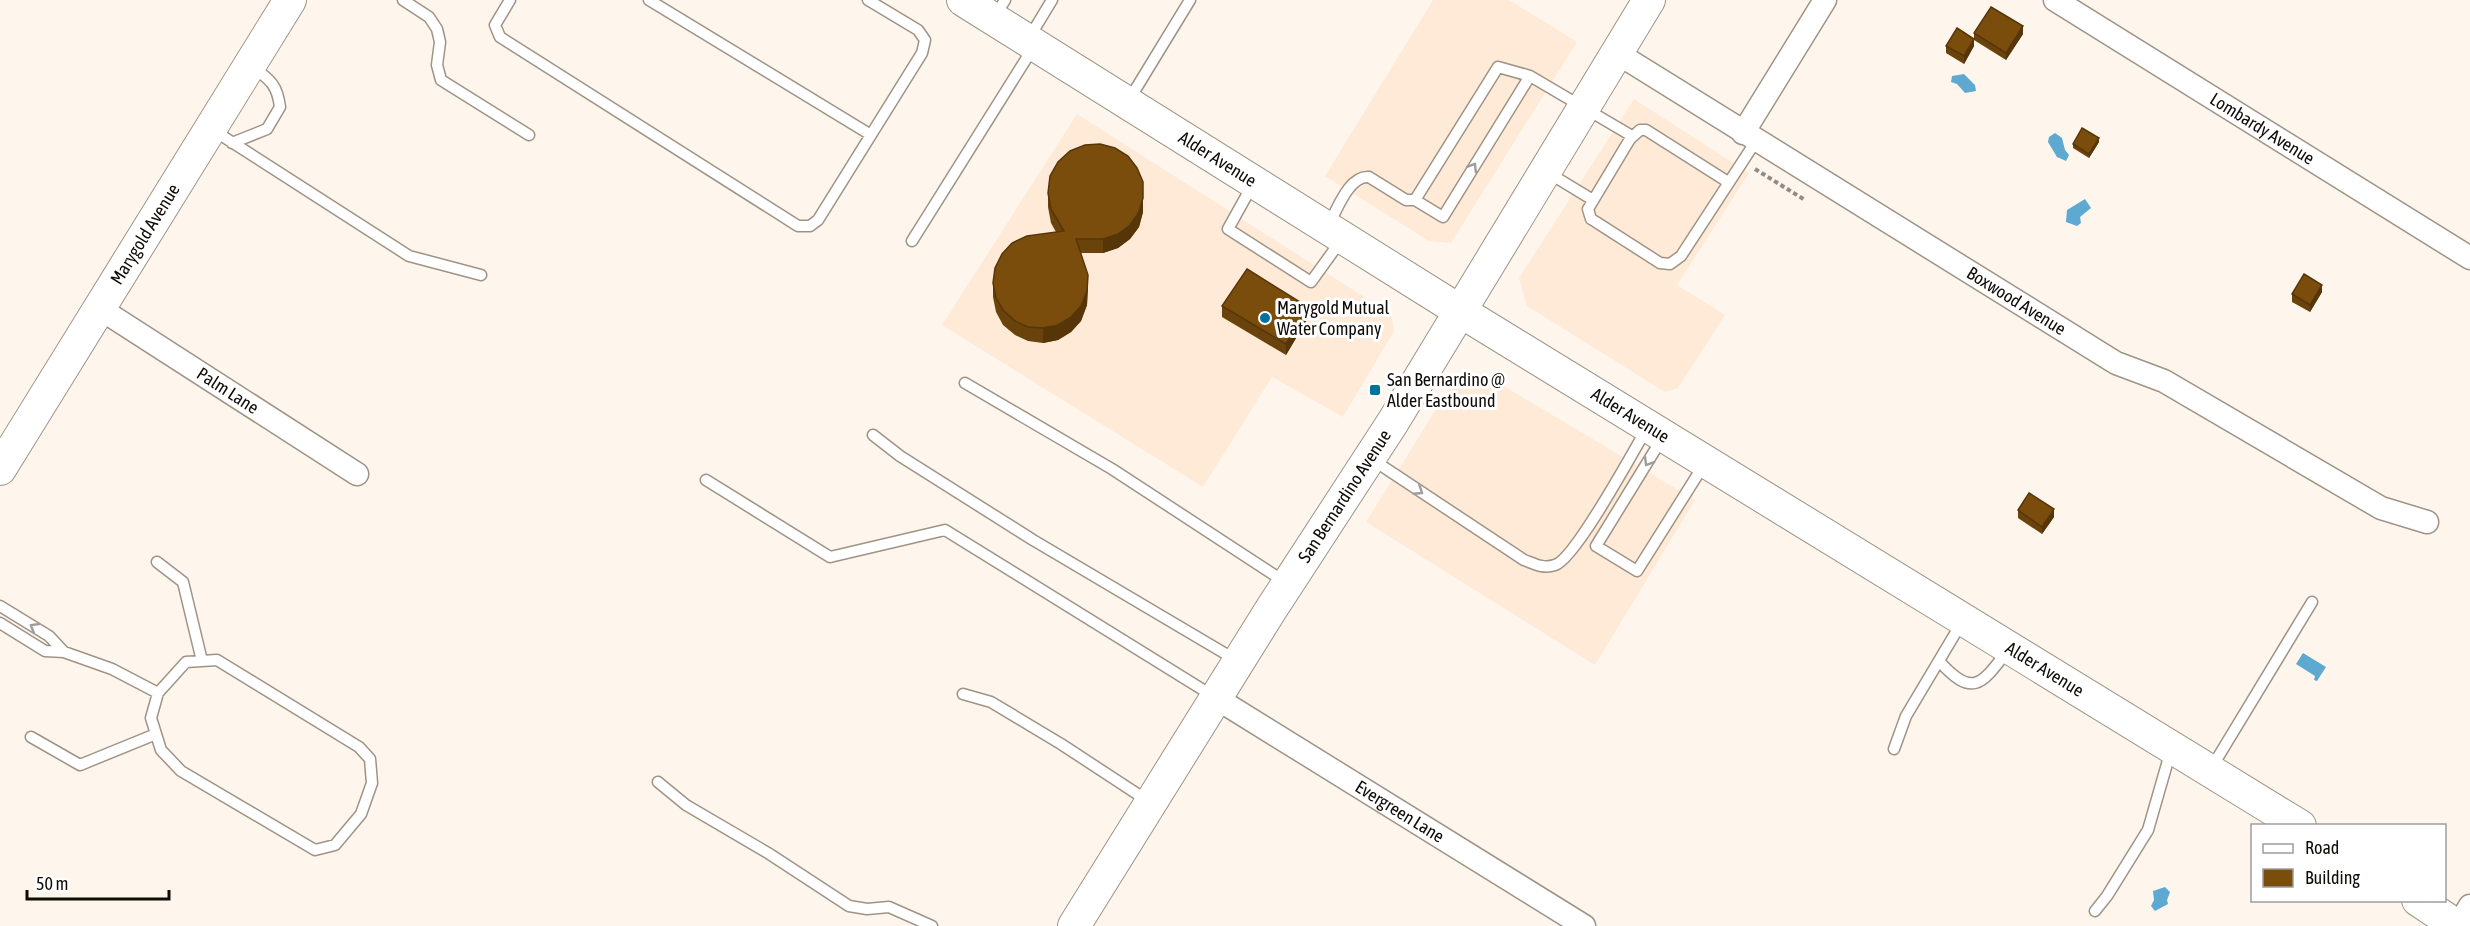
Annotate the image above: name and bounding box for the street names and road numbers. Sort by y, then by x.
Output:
street label: Lombardy Avenue [2206,88,2319,169]
street label: Alder Avenue [1175,127,1260,191]
street label: Marygold Avenue [106,180,184,288]
street label: Boxwood Avenue [1963,262,2070,339]
street label: Palm Lane [193,363,263,418]
street label: Alder Avenue [1588,383,1673,447]
street label: San Bernardino Avenue [1294,426,1395,566]
street label: Alder Avenue [2002,637,2088,701]
street label: Evergreen Lane [1352,776,1448,847]

